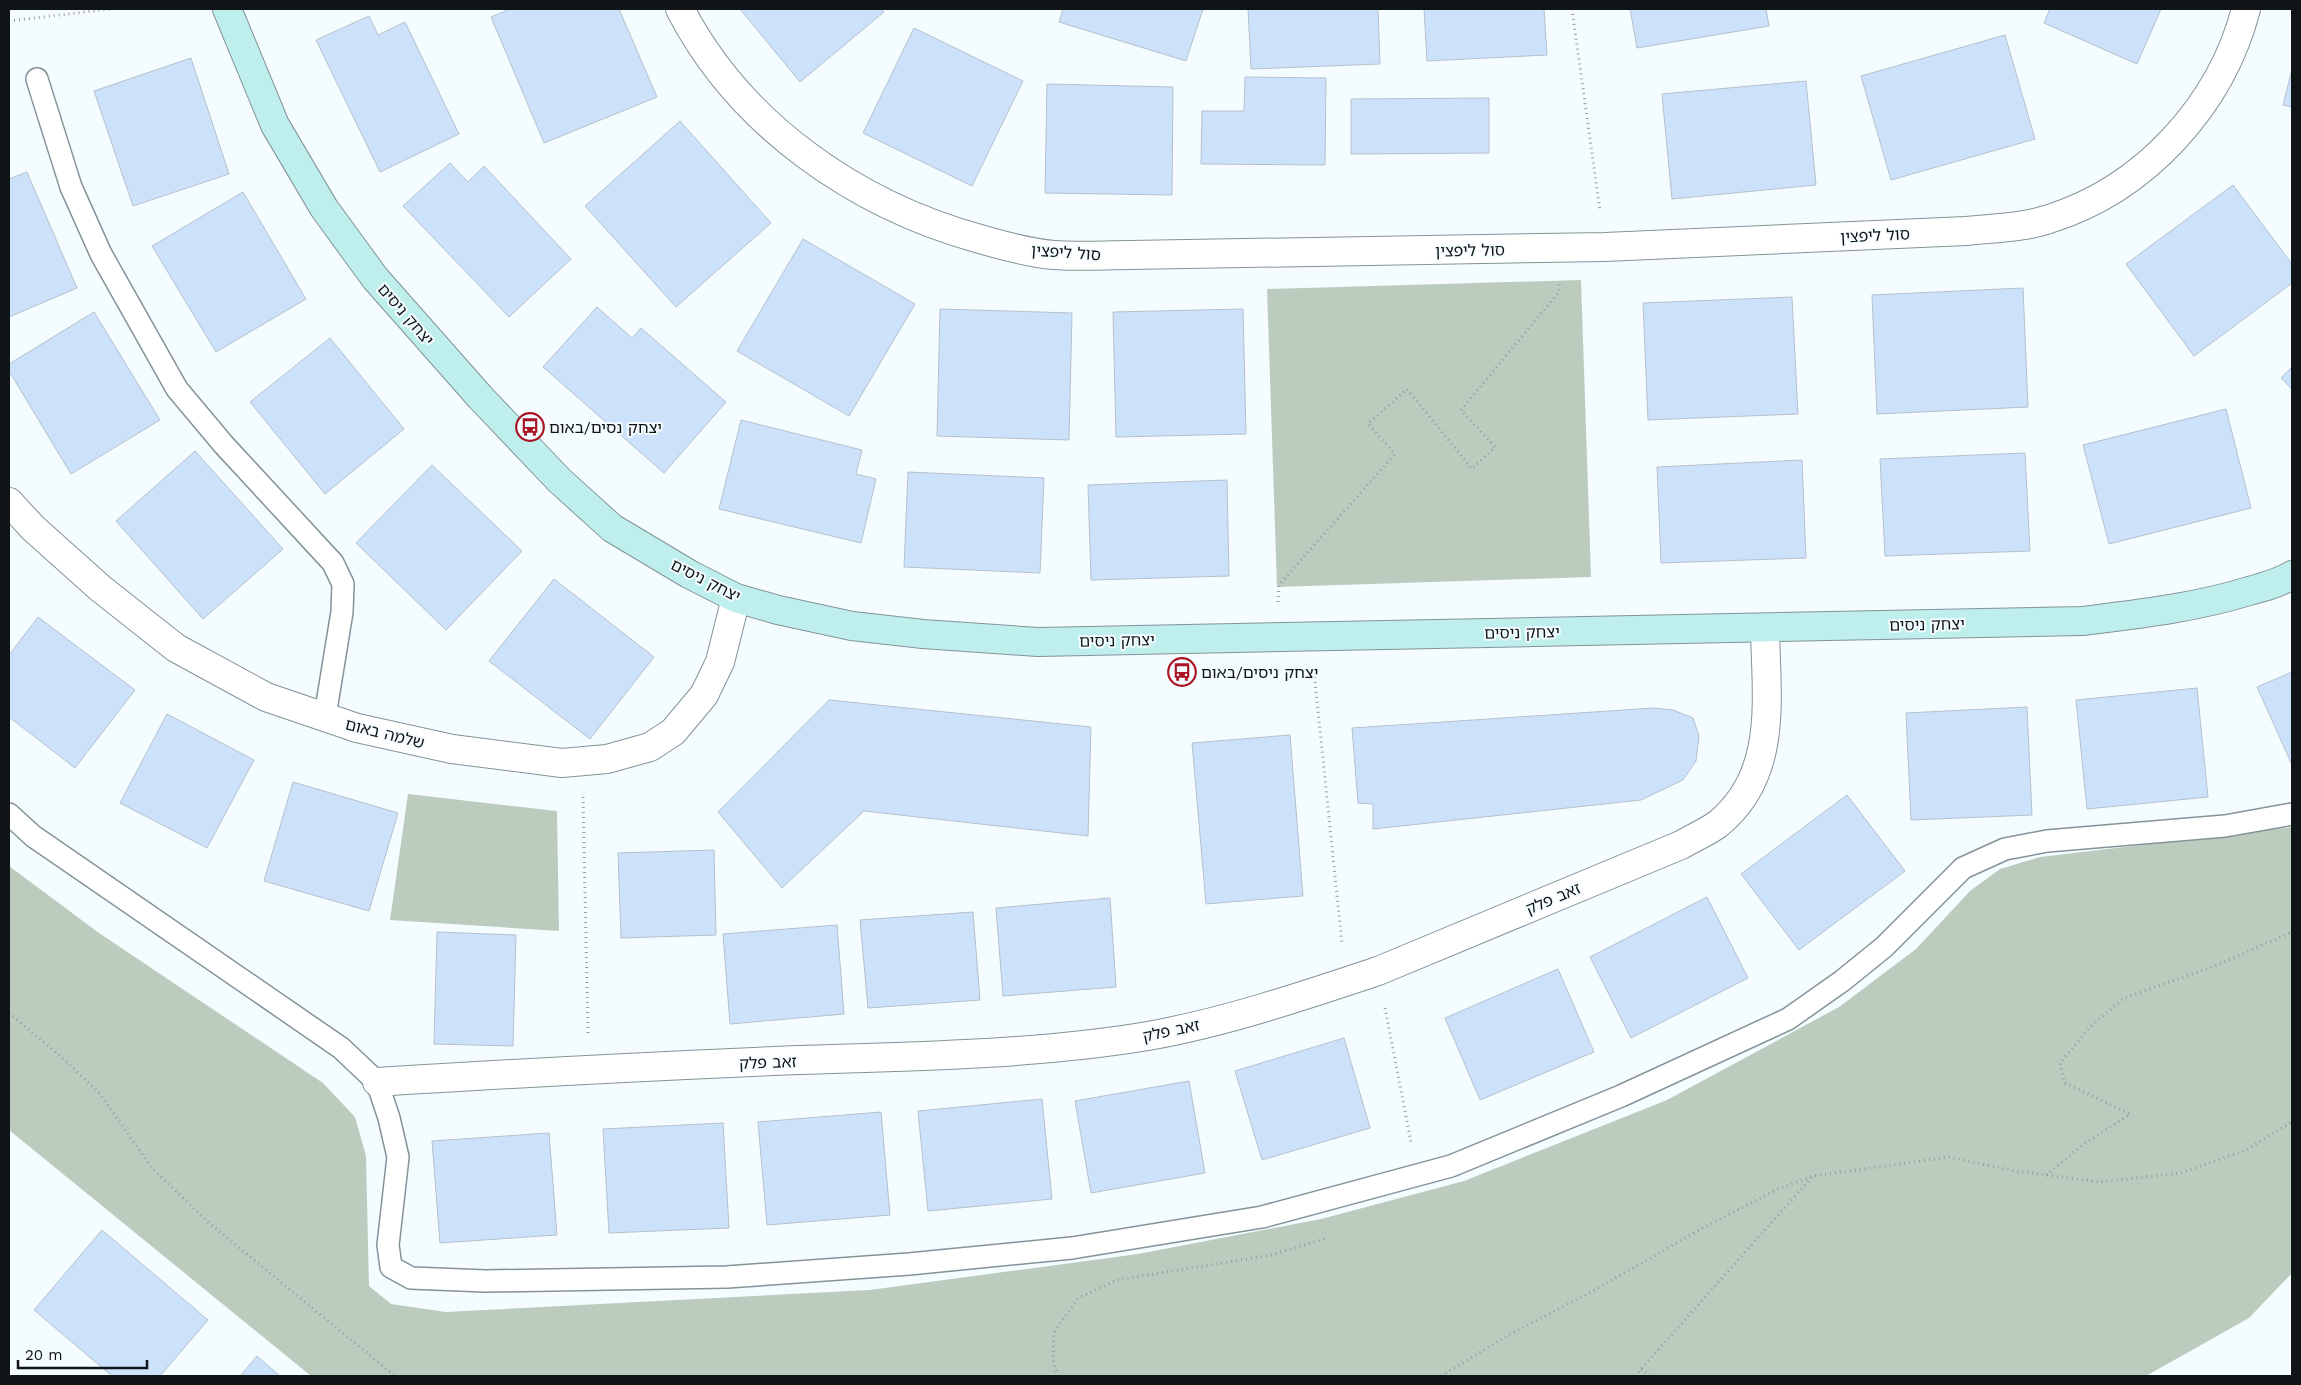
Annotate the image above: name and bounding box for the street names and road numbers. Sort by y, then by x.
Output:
street label: סול ליפצין [1840,224,1910,247]
street label: סול ליפצין [1435,240,1505,261]
street label: סול ליפצין [1030,241,1101,264]
street label: יצחק ניסים [374,280,438,349]
street label: יצחק ניסים [668,555,744,606]
street label: יצחק ניסים [1889,614,1965,635]
street label: יצחק ניסים [1484,622,1560,643]
street label: יצחק ניסים [1079,630,1155,651]
street label: שלמה באום [343,714,426,752]
street label: זאב פלק [1523,878,1584,919]
street label: זאב פלק [1141,1015,1201,1046]
street label: זאב פלק [739,1052,797,1073]

